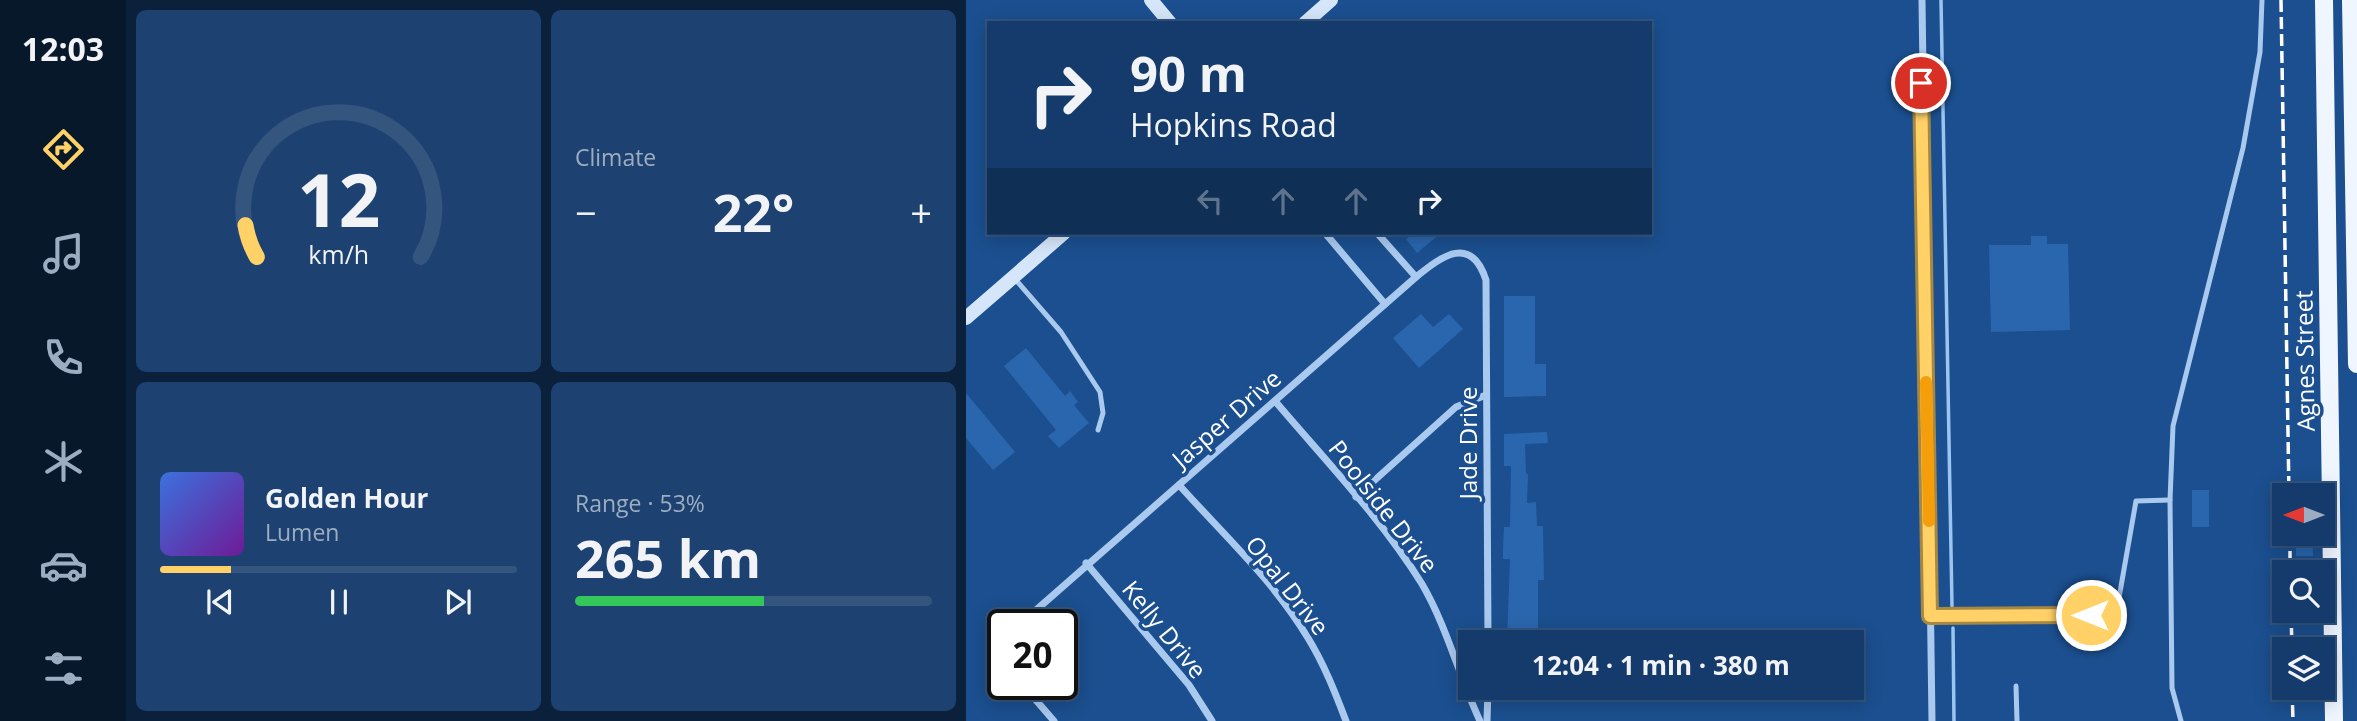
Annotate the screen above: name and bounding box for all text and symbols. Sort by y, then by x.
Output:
text: 12:03 [22,27,104,70]
text: 90 m [1130,40,1247,106]
icon: right [1015,49,1106,140]
pin [1891,53,1951,113]
icon: arrive [1902,64,1940,102]
text: Hopkins Road [1130,103,1337,146]
icon: directions [39,125,88,174]
text: Climate [575,141,656,173]
text: 12 [297,149,380,248]
text: 22° [713,176,794,247]
icon: left [1191,182,1229,220]
icon: ahead [1264,182,1302,220]
icon: ahead [1337,182,1375,220]
icon: right [1410,182,1448,220]
text: − [575,186,597,238]
text: + [910,186,932,238]
icon: music [39,229,88,278]
text: km/h [308,237,369,271]
street label: Agnes Street [2286,290,2322,432]
icon: phone [39,333,88,382]
street label: Jasper Drive [1163,362,1287,476]
street label: Jade Drive [1451,387,1484,501]
street label: Poolside Drive [1322,433,1446,579]
icon: climate [39,437,88,486]
text: Golden Hour [265,480,428,516]
north arrow [2272,483,2334,546]
map controls [2272,483,2335,700]
text: Range · 53% [575,487,705,519]
text: Lumen [265,516,339,548]
text: 265 km [575,522,761,593]
street label: Opal Drive [1239,528,1337,642]
icon: car [39,541,88,590]
button: search [2272,560,2335,623]
street label: Kelly Drive [1115,573,1215,685]
position arrow [2054,578,2128,652]
icon: previous [201,583,239,621]
icon: pause [320,583,358,621]
icon: next [439,583,477,621]
speed limit sign: 20 [987,609,1078,700]
button: layers [2272,637,2335,700]
icon: filters [39,644,88,693]
text: 12:04 · 1 min · 380 m [1532,647,1790,683]

